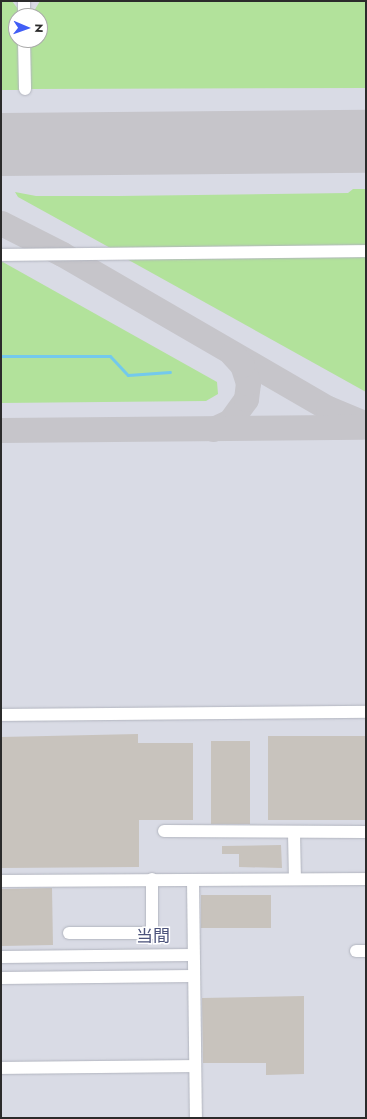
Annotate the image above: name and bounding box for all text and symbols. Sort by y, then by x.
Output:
north arrow [8,8,48,48]
text: N [31,24,47,33]
district label: 当間 [136,927,170,947]

